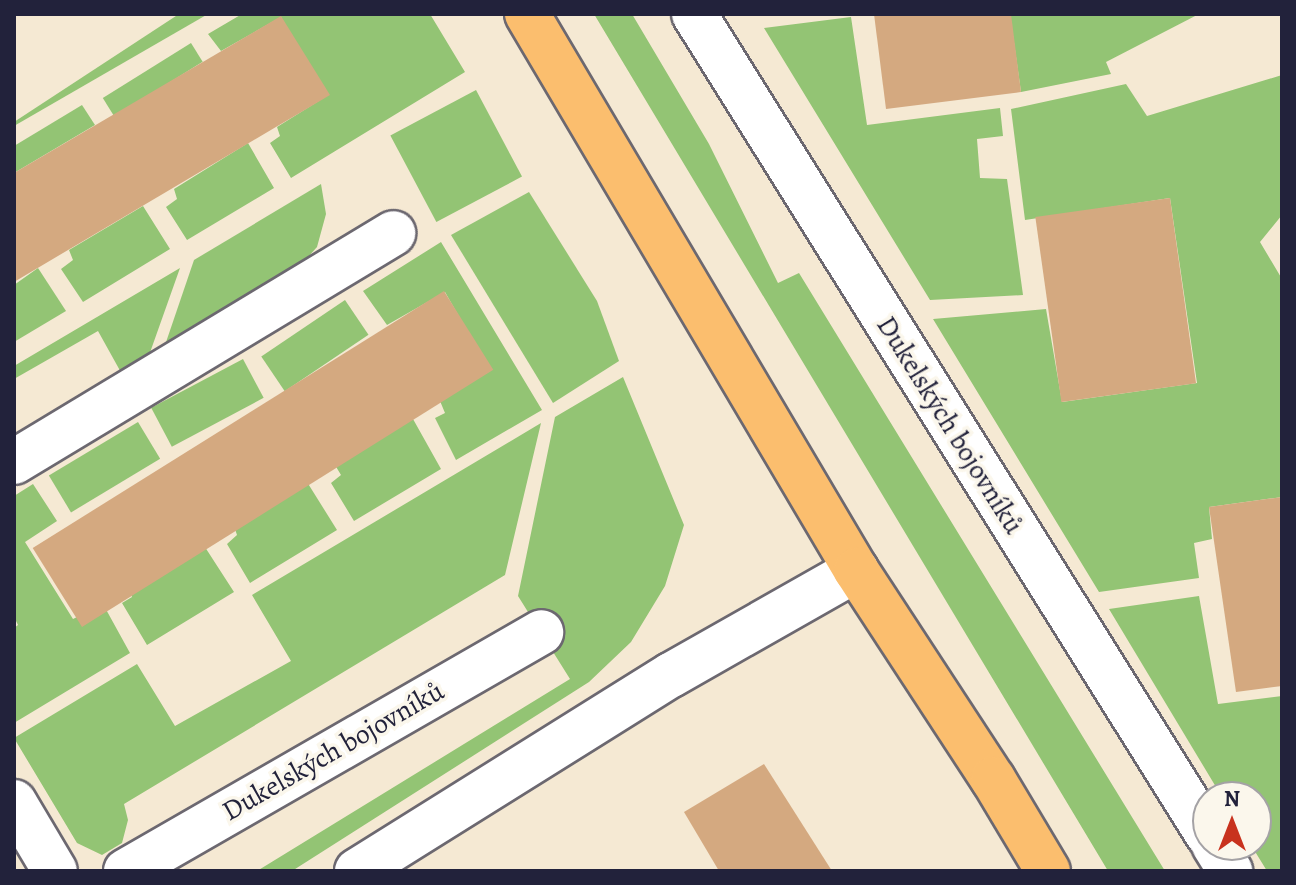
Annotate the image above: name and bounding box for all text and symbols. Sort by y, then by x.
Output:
street label: Dukelských bojovníků [869,310,1031,540]
street label: Dukelských bojovníků [216,674,450,828]
north arrow [1192,781,1272,861]
text: N [1224,784,1240,814]

